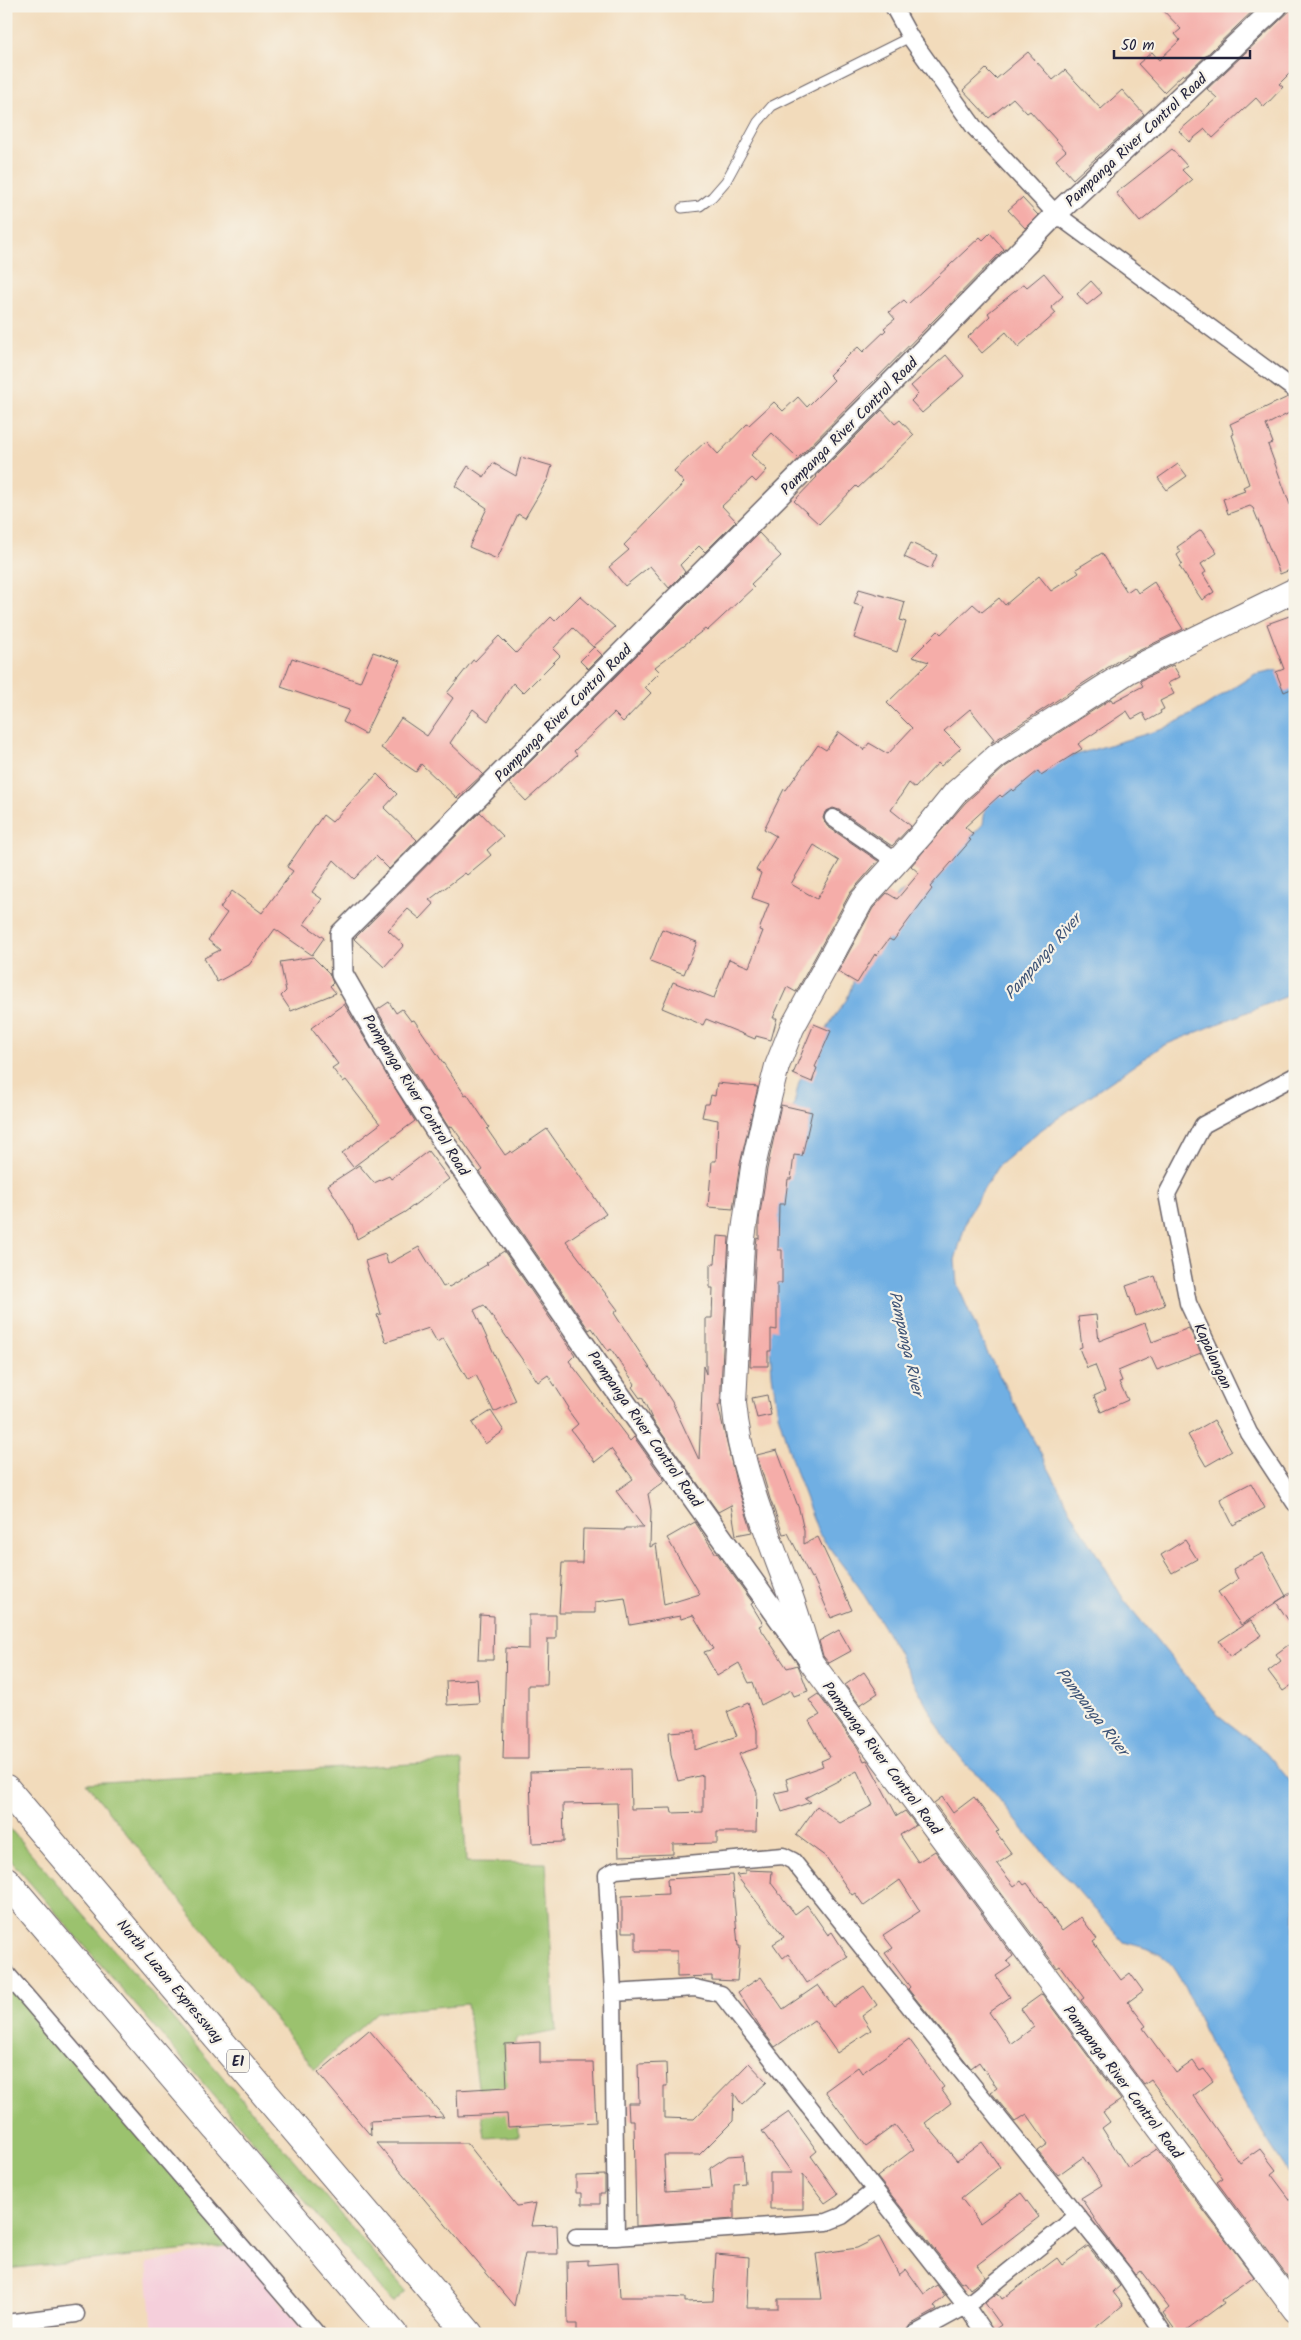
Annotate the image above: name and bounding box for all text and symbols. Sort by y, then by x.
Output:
scale bar [1114,28,1250,60]
text: 50 m [1121,34,1155,58]
street label: Pampanga River Control Road [1060,68,1214,213]
street label: Pampanga River Control Road [775,352,925,501]
street label: Pampanga River Control Road [489,639,639,788]
water label: Pampanga River [999,906,1090,1005]
street label: Pampanga River Control Road [355,1010,475,1182]
water label: Pampanga River [881,1289,931,1402]
street label: Kapalangan [1186,1319,1238,1394]
street label: Pampanga River Control Road [581,1346,708,1513]
water label: Pampanga River [1049,1662,1137,1765]
street label: Pampanga River Control Road [815,1677,947,1841]
street label: North Luzon Expressway [110,1914,229,2050]
street label: Pampanga River Control Road [1056,2001,1188,2165]
road number: E1 [227,2050,249,2072]

